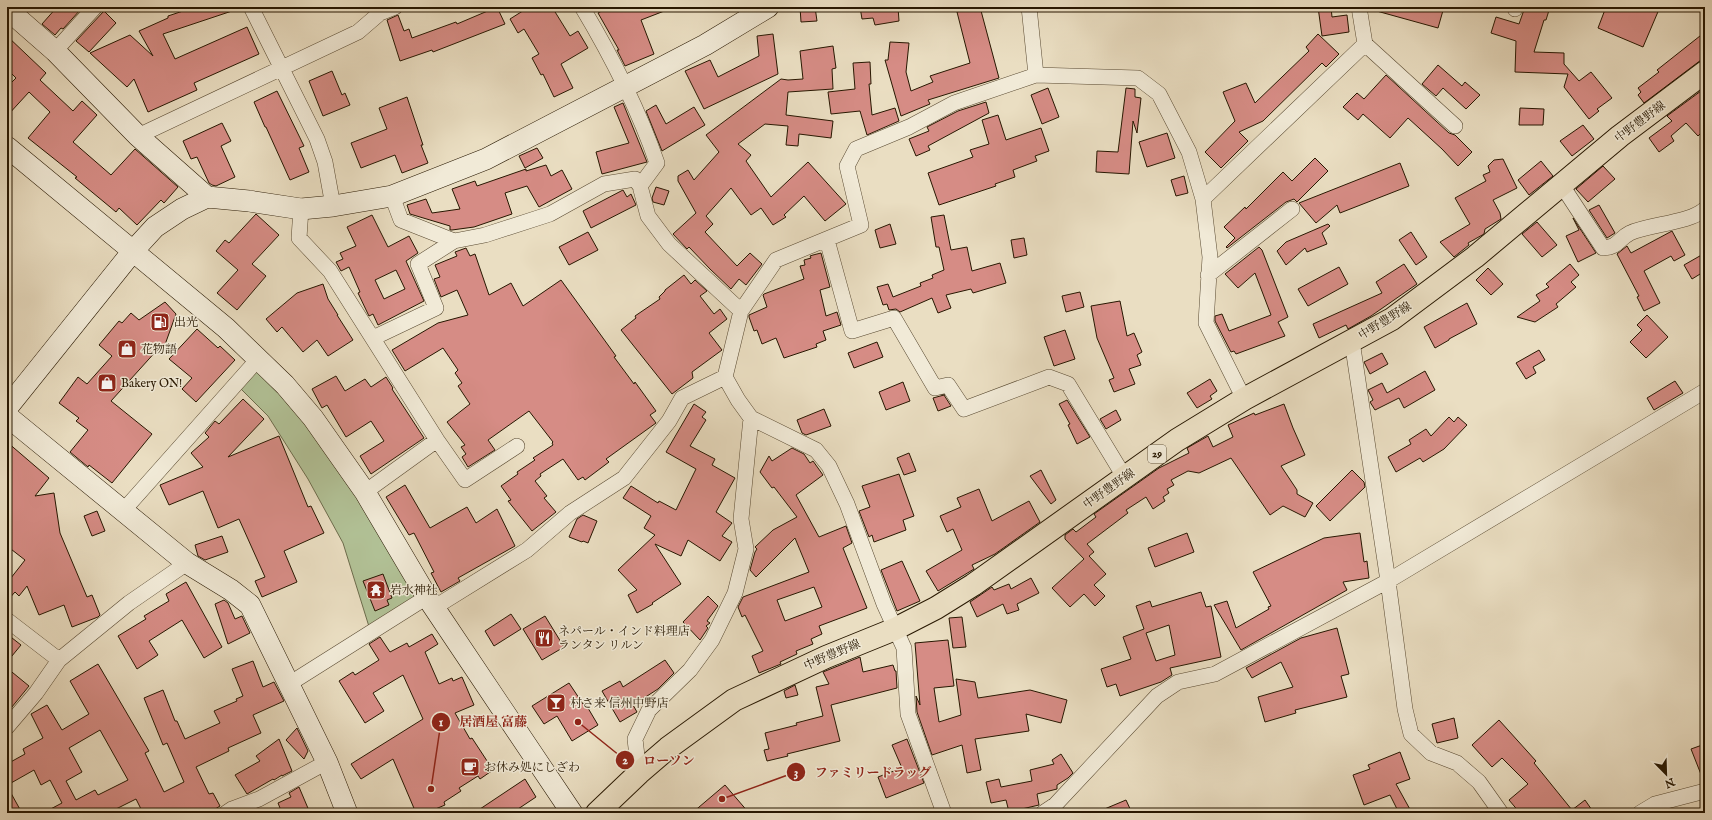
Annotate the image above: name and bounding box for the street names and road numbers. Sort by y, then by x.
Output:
street label: 中野豊野線 [1612,98,1668,146]
street label: 中野豊野線 [1356,299,1414,343]
road number: 29 [1148,445,1166,463]
street label: 中野豊野線 [1080,466,1138,512]
street label: 中野豊野線 [801,636,863,674]

